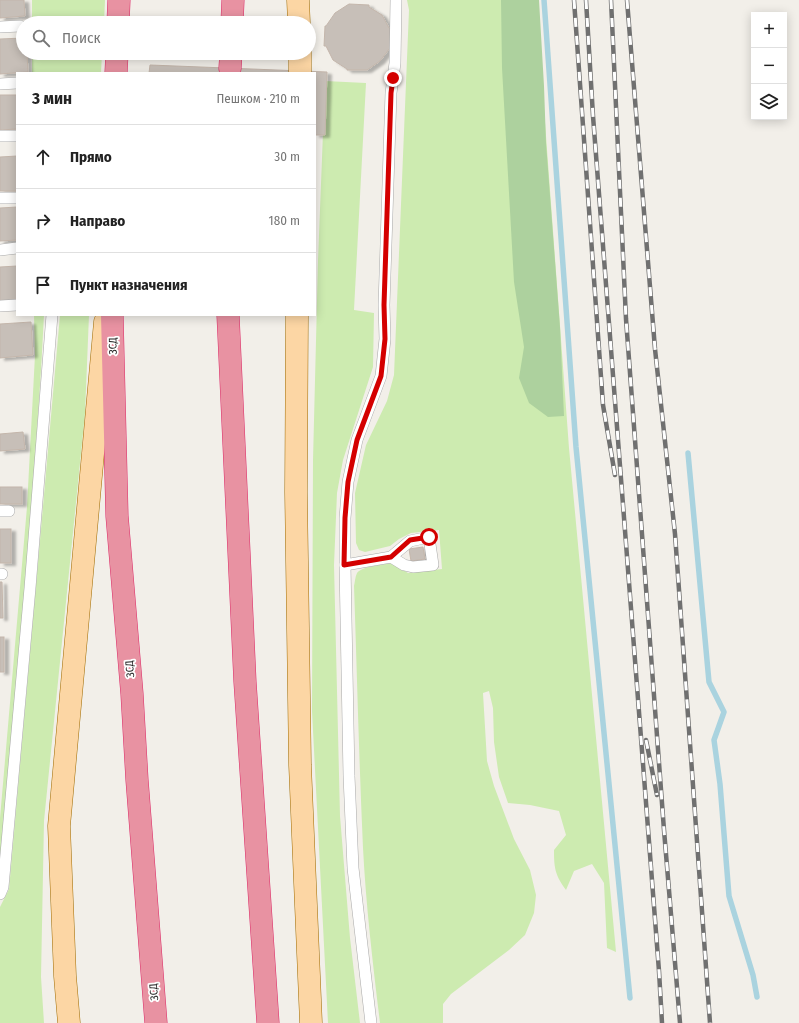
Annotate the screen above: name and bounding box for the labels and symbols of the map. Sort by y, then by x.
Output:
route end [384,69,402,87]
street label: ЗСД [106,337,120,355]
route start [420,528,438,546]
street label: ЗСД [123,660,137,678]
street label: ЗСД [147,983,161,1001]

